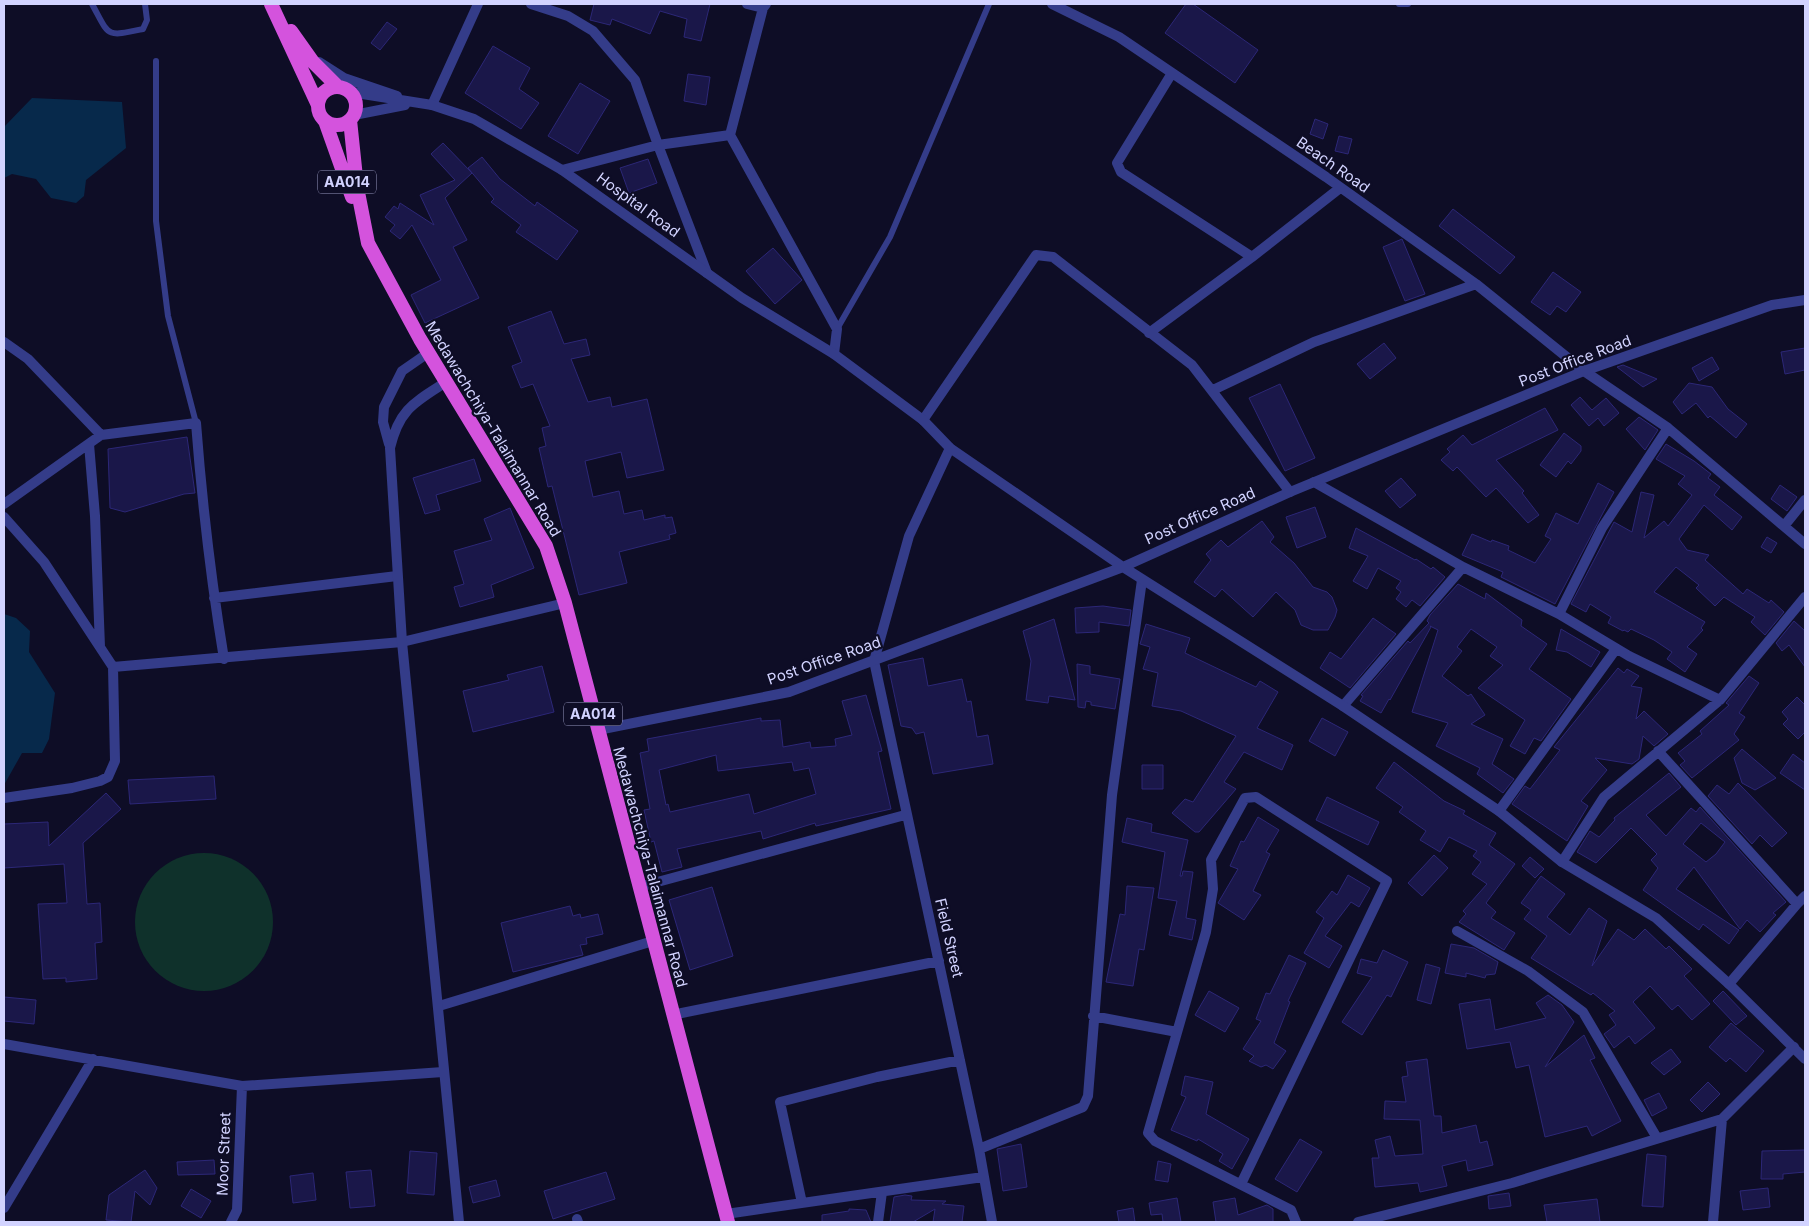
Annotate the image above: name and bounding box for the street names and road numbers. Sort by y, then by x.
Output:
street label: Beach Road [1293,132,1374,197]
street label: Hospital Road [593,168,684,241]
road number: AA014 [318,170,376,193]
street label: Medawachchiya-Talaimannar Road [421,318,565,540]
street label: Post Office Road [1516,330,1634,391]
street label: Post Office Road [1142,483,1258,548]
street label: Post Office Road [765,632,883,689]
road number: AA014 [564,702,622,726]
street label: Medawachchiya-Talaimannar Road [609,745,692,989]
street label: Field Street [931,896,968,979]
street label: Moor Street [213,1112,234,1196]

